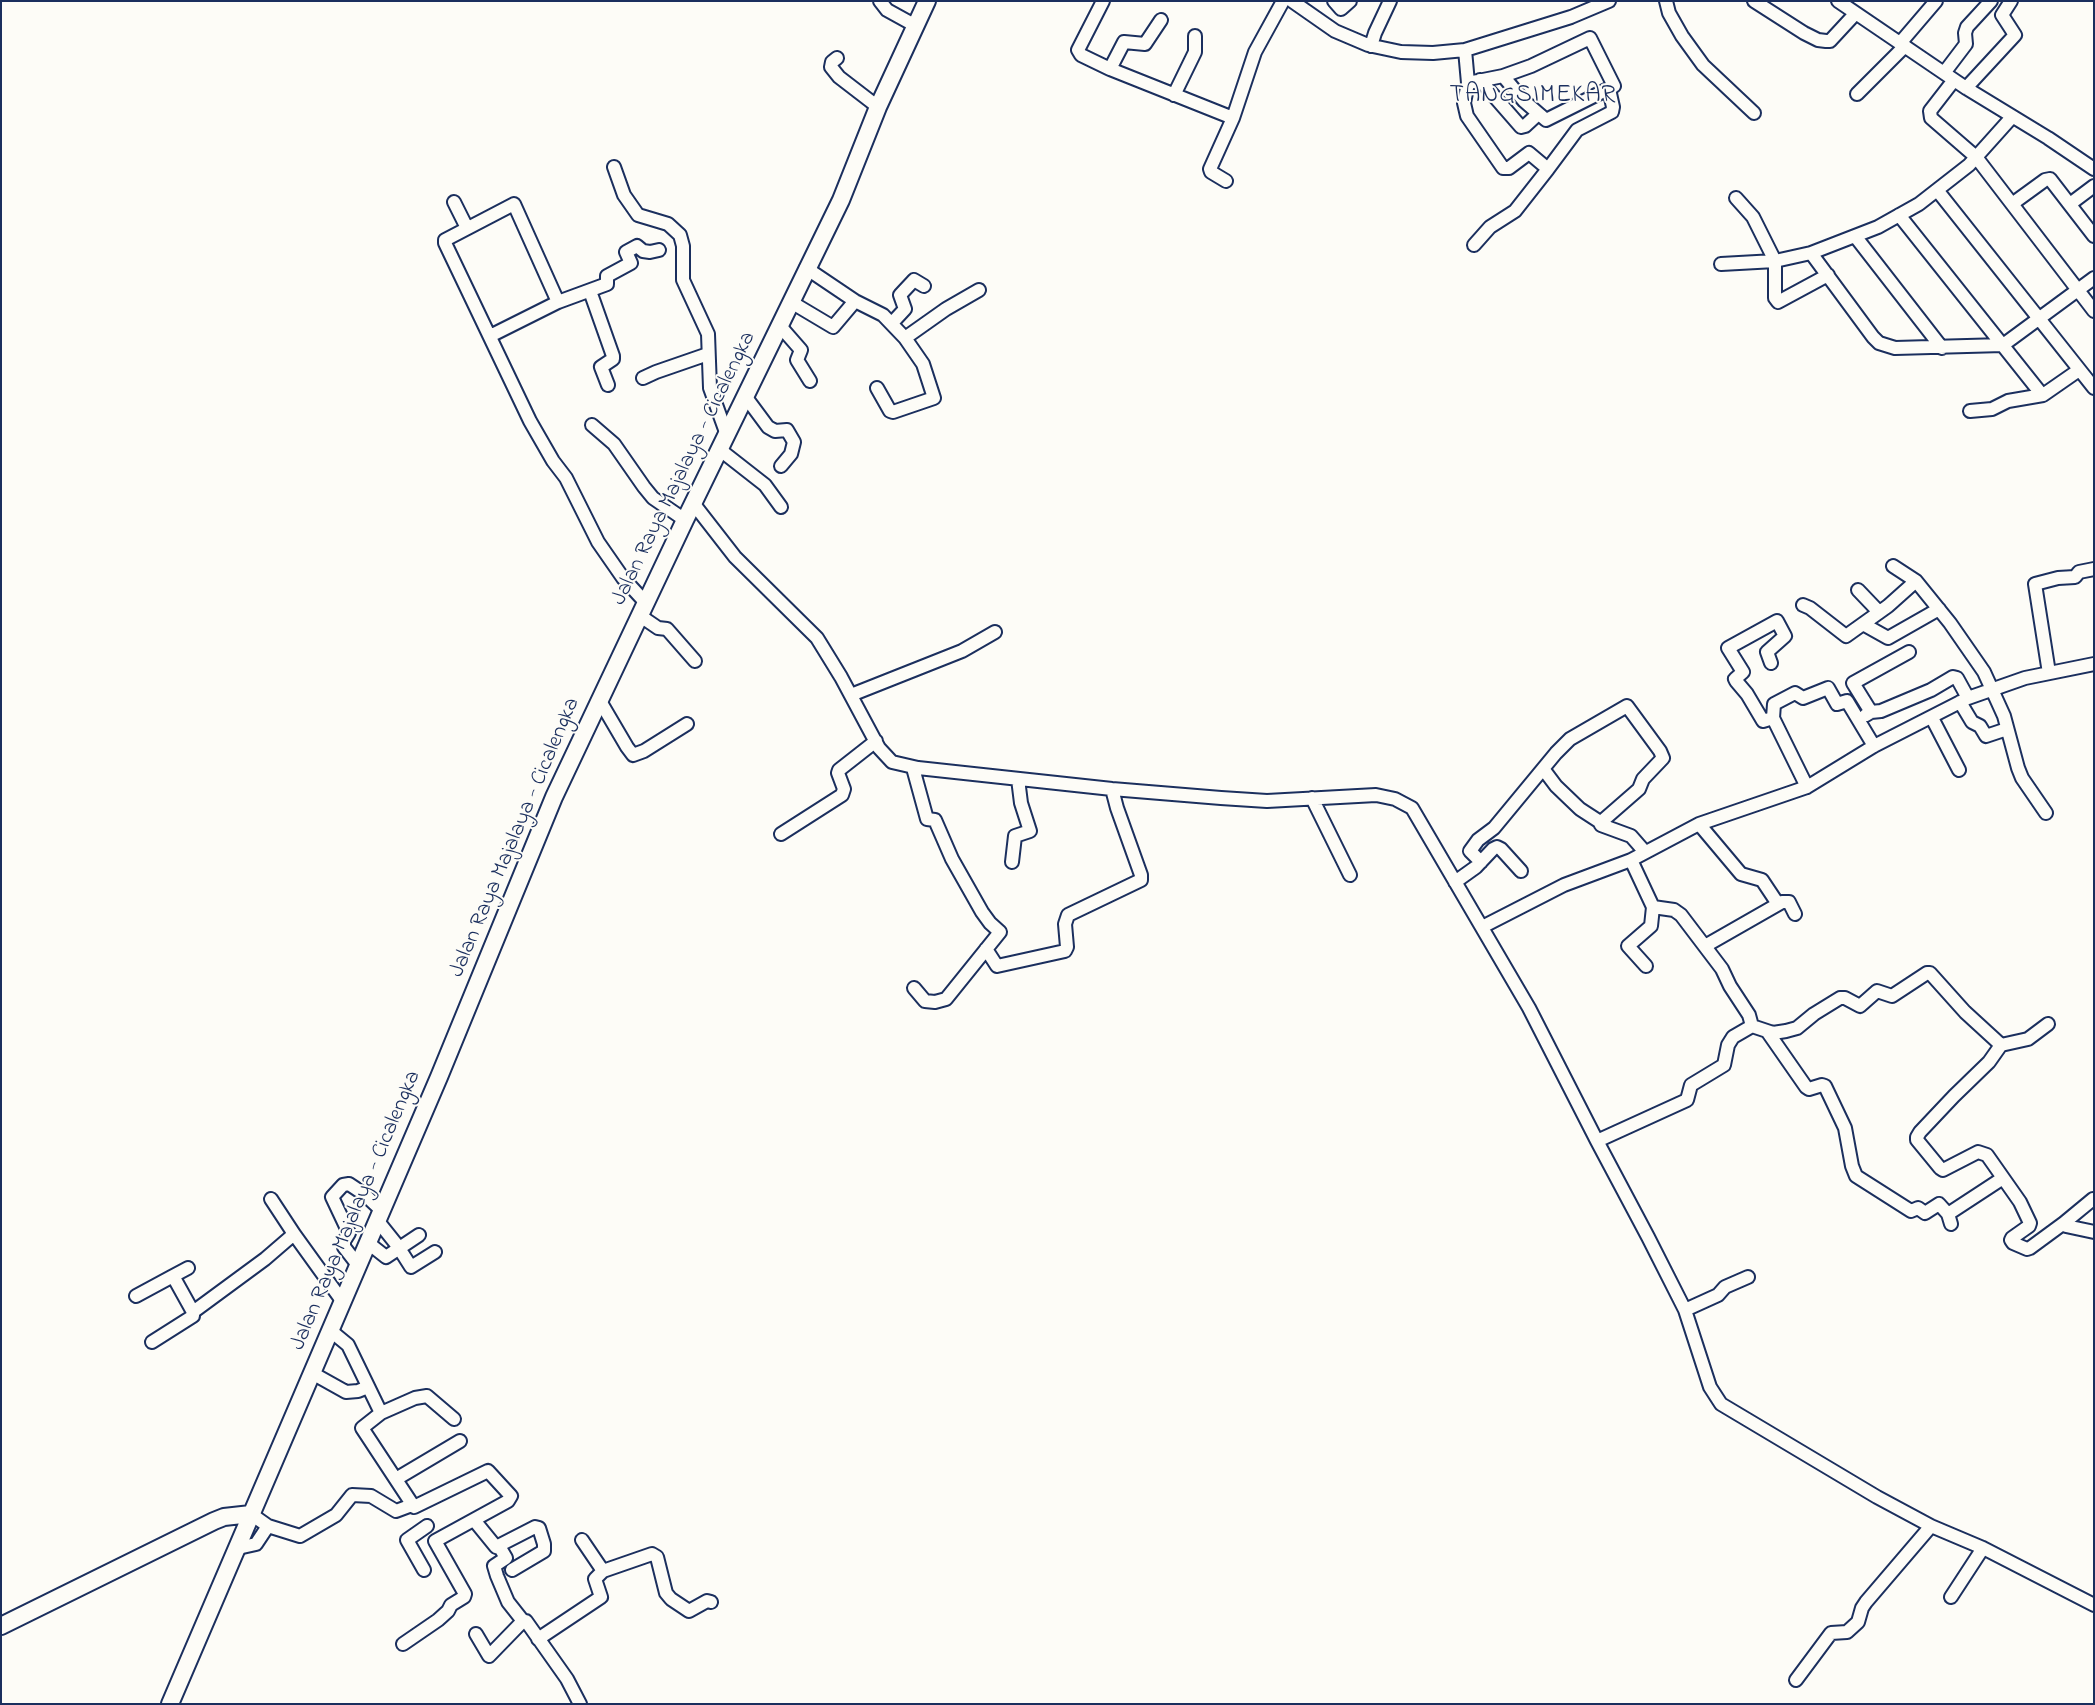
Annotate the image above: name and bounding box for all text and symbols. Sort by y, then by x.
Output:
district label: TANGSIMEKAR [1448,82,1618,112]
street label: Jalan Raya Majalaya - Cicalengka [607,328,763,610]
street label: Jalan Raya Majalaya - Cicalengka [445,694,587,982]
street label: Jalan Raya Majalaya - Cicalengka [286,1067,428,1355]

